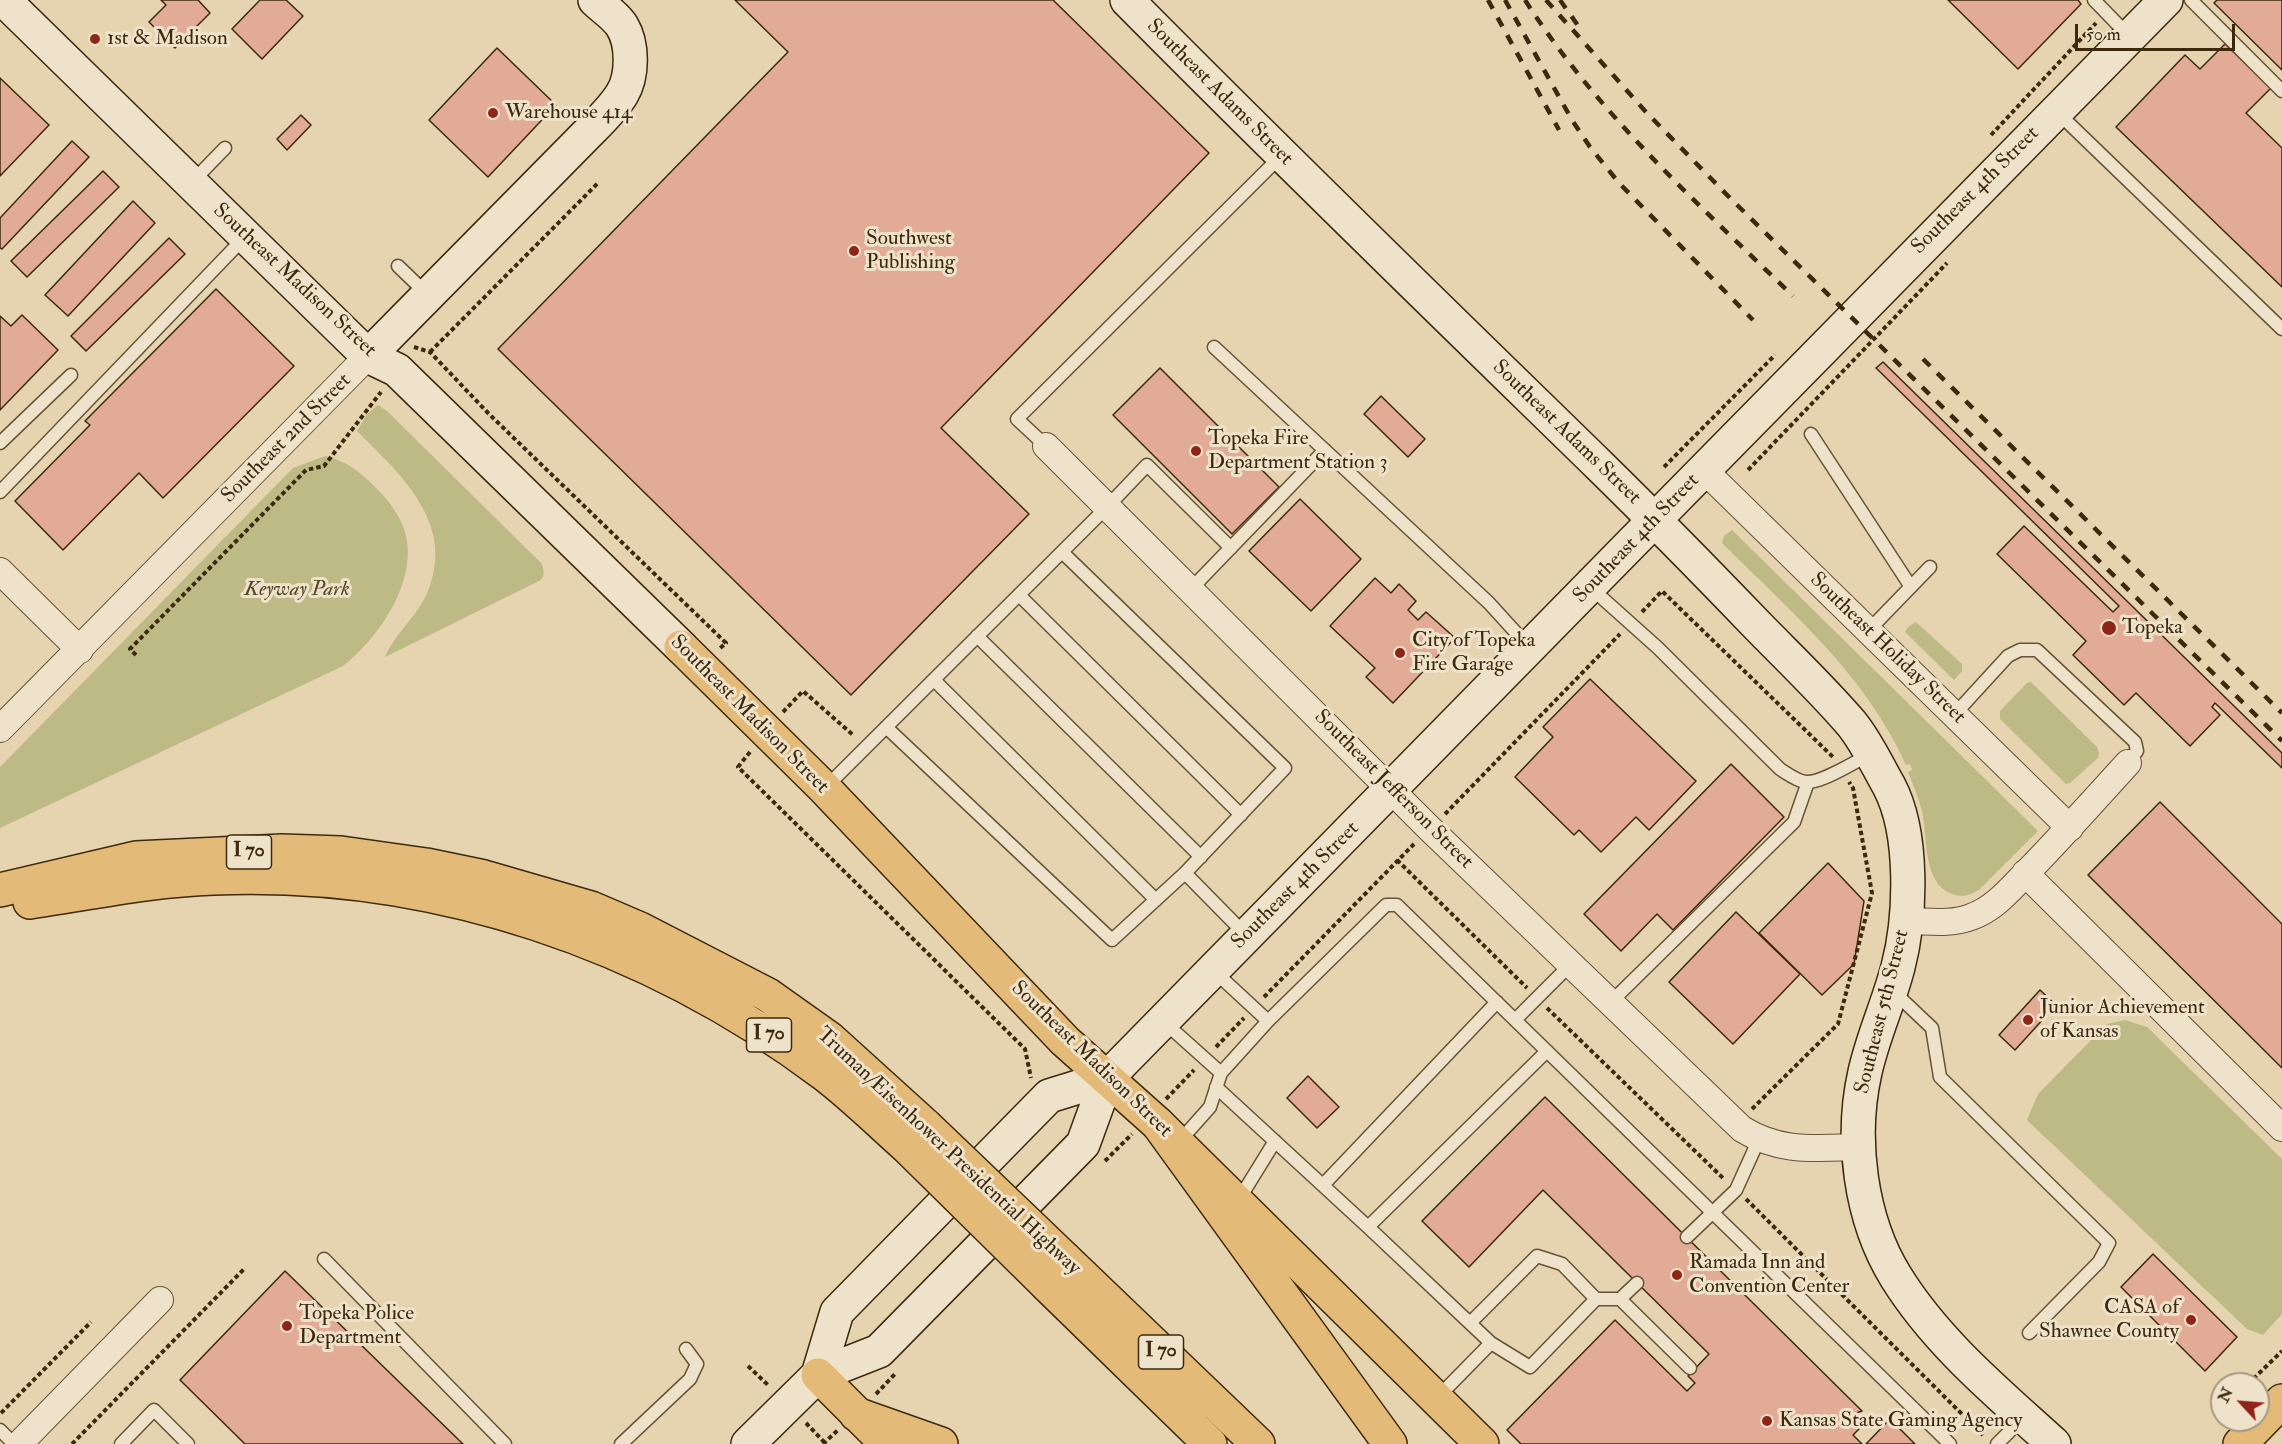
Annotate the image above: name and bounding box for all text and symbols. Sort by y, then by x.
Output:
scale bar [2078,12,2238,50]
street label: Southeast Adams Street [1140,14,1298,172]
text: 50 m [2086,23,2121,46]
place label: 1st & Madison [107,26,228,52]
marker: 1st & Madison [88,32,102,46]
place label: Warehouse 414 [505,100,632,126]
marker: Warehouse 414 [486,106,500,120]
street label: Southeast 4th Street [1907,122,2045,260]
street label: Southeast Madison Street [207,199,381,363]
place label: Southwest Publishing [866,226,955,276]
marker: Southwest Publishing [847,244,861,258]
street label: Southeast Adams Street [1486,355,1646,511]
street label: Southeast 2nd Street [217,369,357,509]
place label: Topeka Fire Department Station 3 [1208,426,1388,476]
marker: Topeka Fire Department Station 3 [1189,444,1203,458]
street label: Southeast 4th Street [1569,469,1705,609]
street label: Southeast Holiday Street [1804,568,1970,730]
park label: Keyway Park [244,577,350,603]
place label: Topeka [2122,615,2183,641]
marker: Topeka [2100,619,2118,637]
place label: City of Topeka Fire Garage [1412,628,1535,678]
street label: Southeast Madison Street [664,630,834,800]
marker: City of Topeka Fire Garage [1393,646,1407,660]
street label: Southeast Jefferson Street [1308,705,1478,875]
street label: Southeast 4th Street [1227,817,1365,955]
road number: I 70 [226,835,272,869]
street label: Southeast 5th Street [1850,927,1916,1097]
street label: Southeast Madison Street [1005,977,1177,1143]
place label: Junior Achievement of Kansas [2040,995,2205,1045]
marker: Junior Achievement of Kansas [2021,1013,2035,1027]
road number: I 70 [746,1018,792,1052]
street label: Truman/Eisenhower Presidential Highway [811,1023,1085,1281]
place label: Ramada Inn and Convention Center [1689,1250,1849,1300]
marker: Ramada Inn and Convention Center [1670,1268,1684,1282]
place label: CASA of Shawnee County [2039,1295,2179,1345]
place label: Topeka Police Department [299,1301,414,1351]
marker: CASA of Shawnee County [2184,1313,2198,1327]
marker: Topeka Police Department [280,1319,294,1333]
road number: I 70 [1138,1335,1184,1369]
north arrow [2210,1372,2270,1432]
text: N [2213,1384,2238,1406]
place label: Kansas State Gaming Agency [1779,1408,2022,1434]
marker: Kansas State Gaming Agency [1760,1414,1774,1428]

